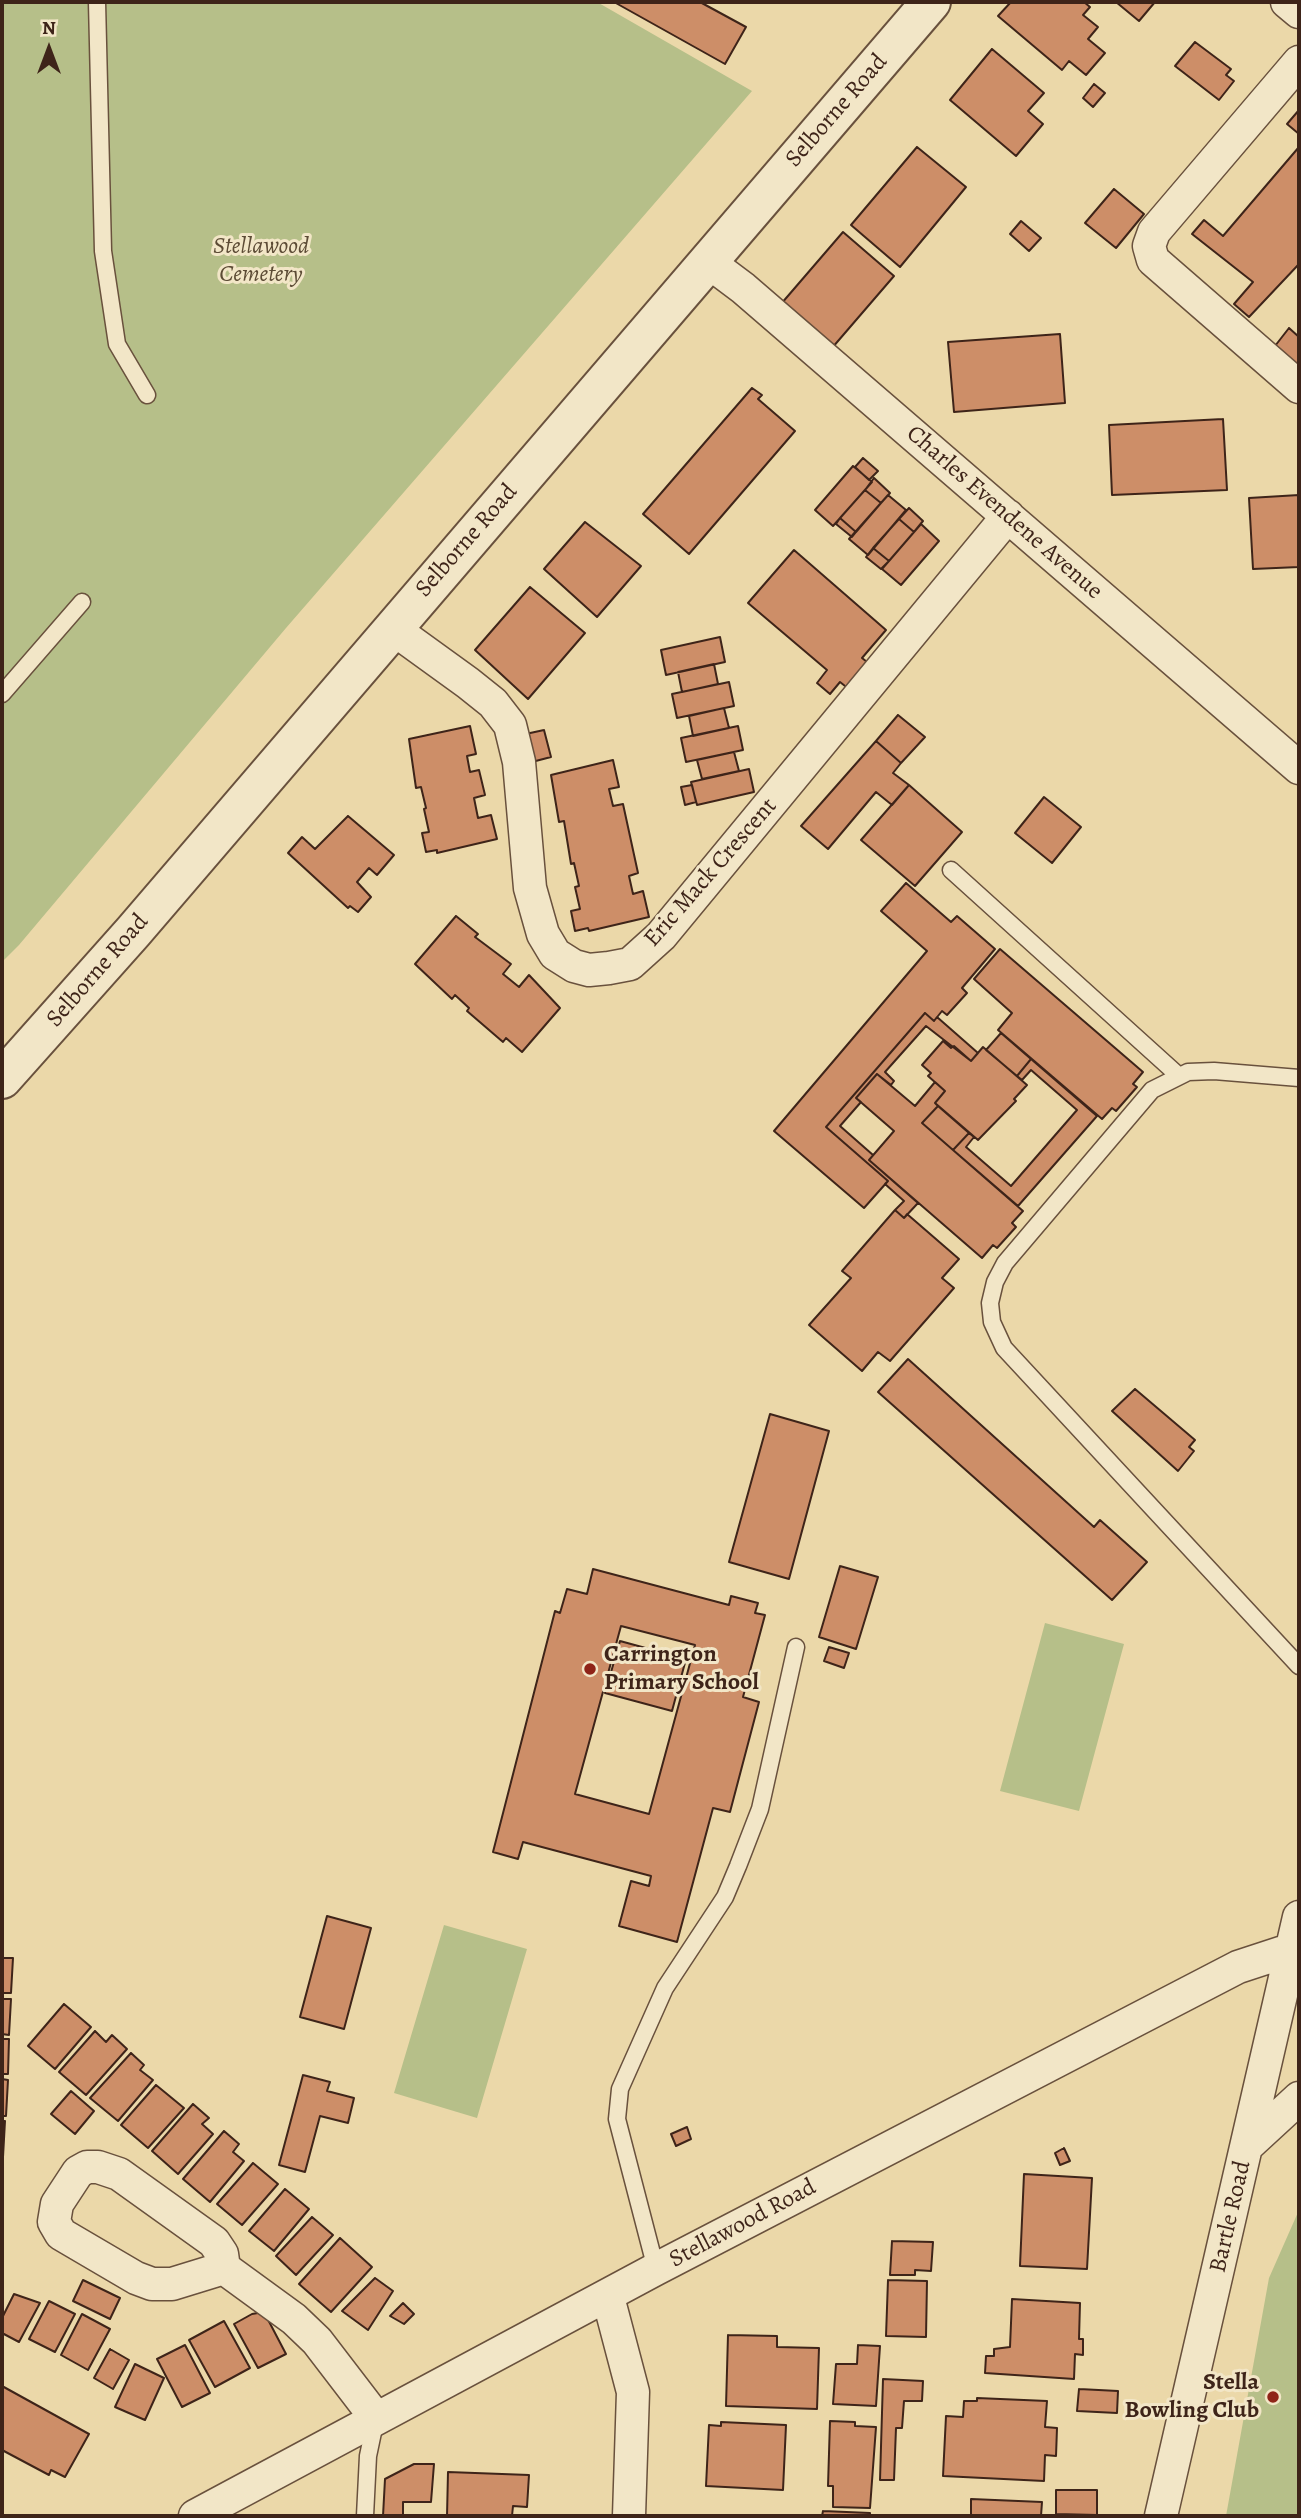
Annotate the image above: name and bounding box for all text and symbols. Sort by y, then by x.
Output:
north arrow [14,14,84,84]
text: N [42,15,56,41]
street label: Selborne Road [780,48,894,174]
park label: Stellawood Cemetery [213,233,309,289]
street label: Charles Evendene Avenue [900,420,1108,606]
street label: Selborne Road [410,478,524,604]
street label: Eric Mack Crescent [638,793,784,953]
street label: Selborne Road [41,908,155,1034]
place label: Carrington Primary School [604,1641,759,1697]
marker: Carrington Primary School [582,1661,598,1677]
street label: Bartle Road [1204,2158,1258,2276]
street label: Stellawood Road [665,2173,821,2275]
place label: Stella Bowling Club [1124,2369,1259,2425]
marker: Stella Bowling Club [1265,2389,1281,2405]

